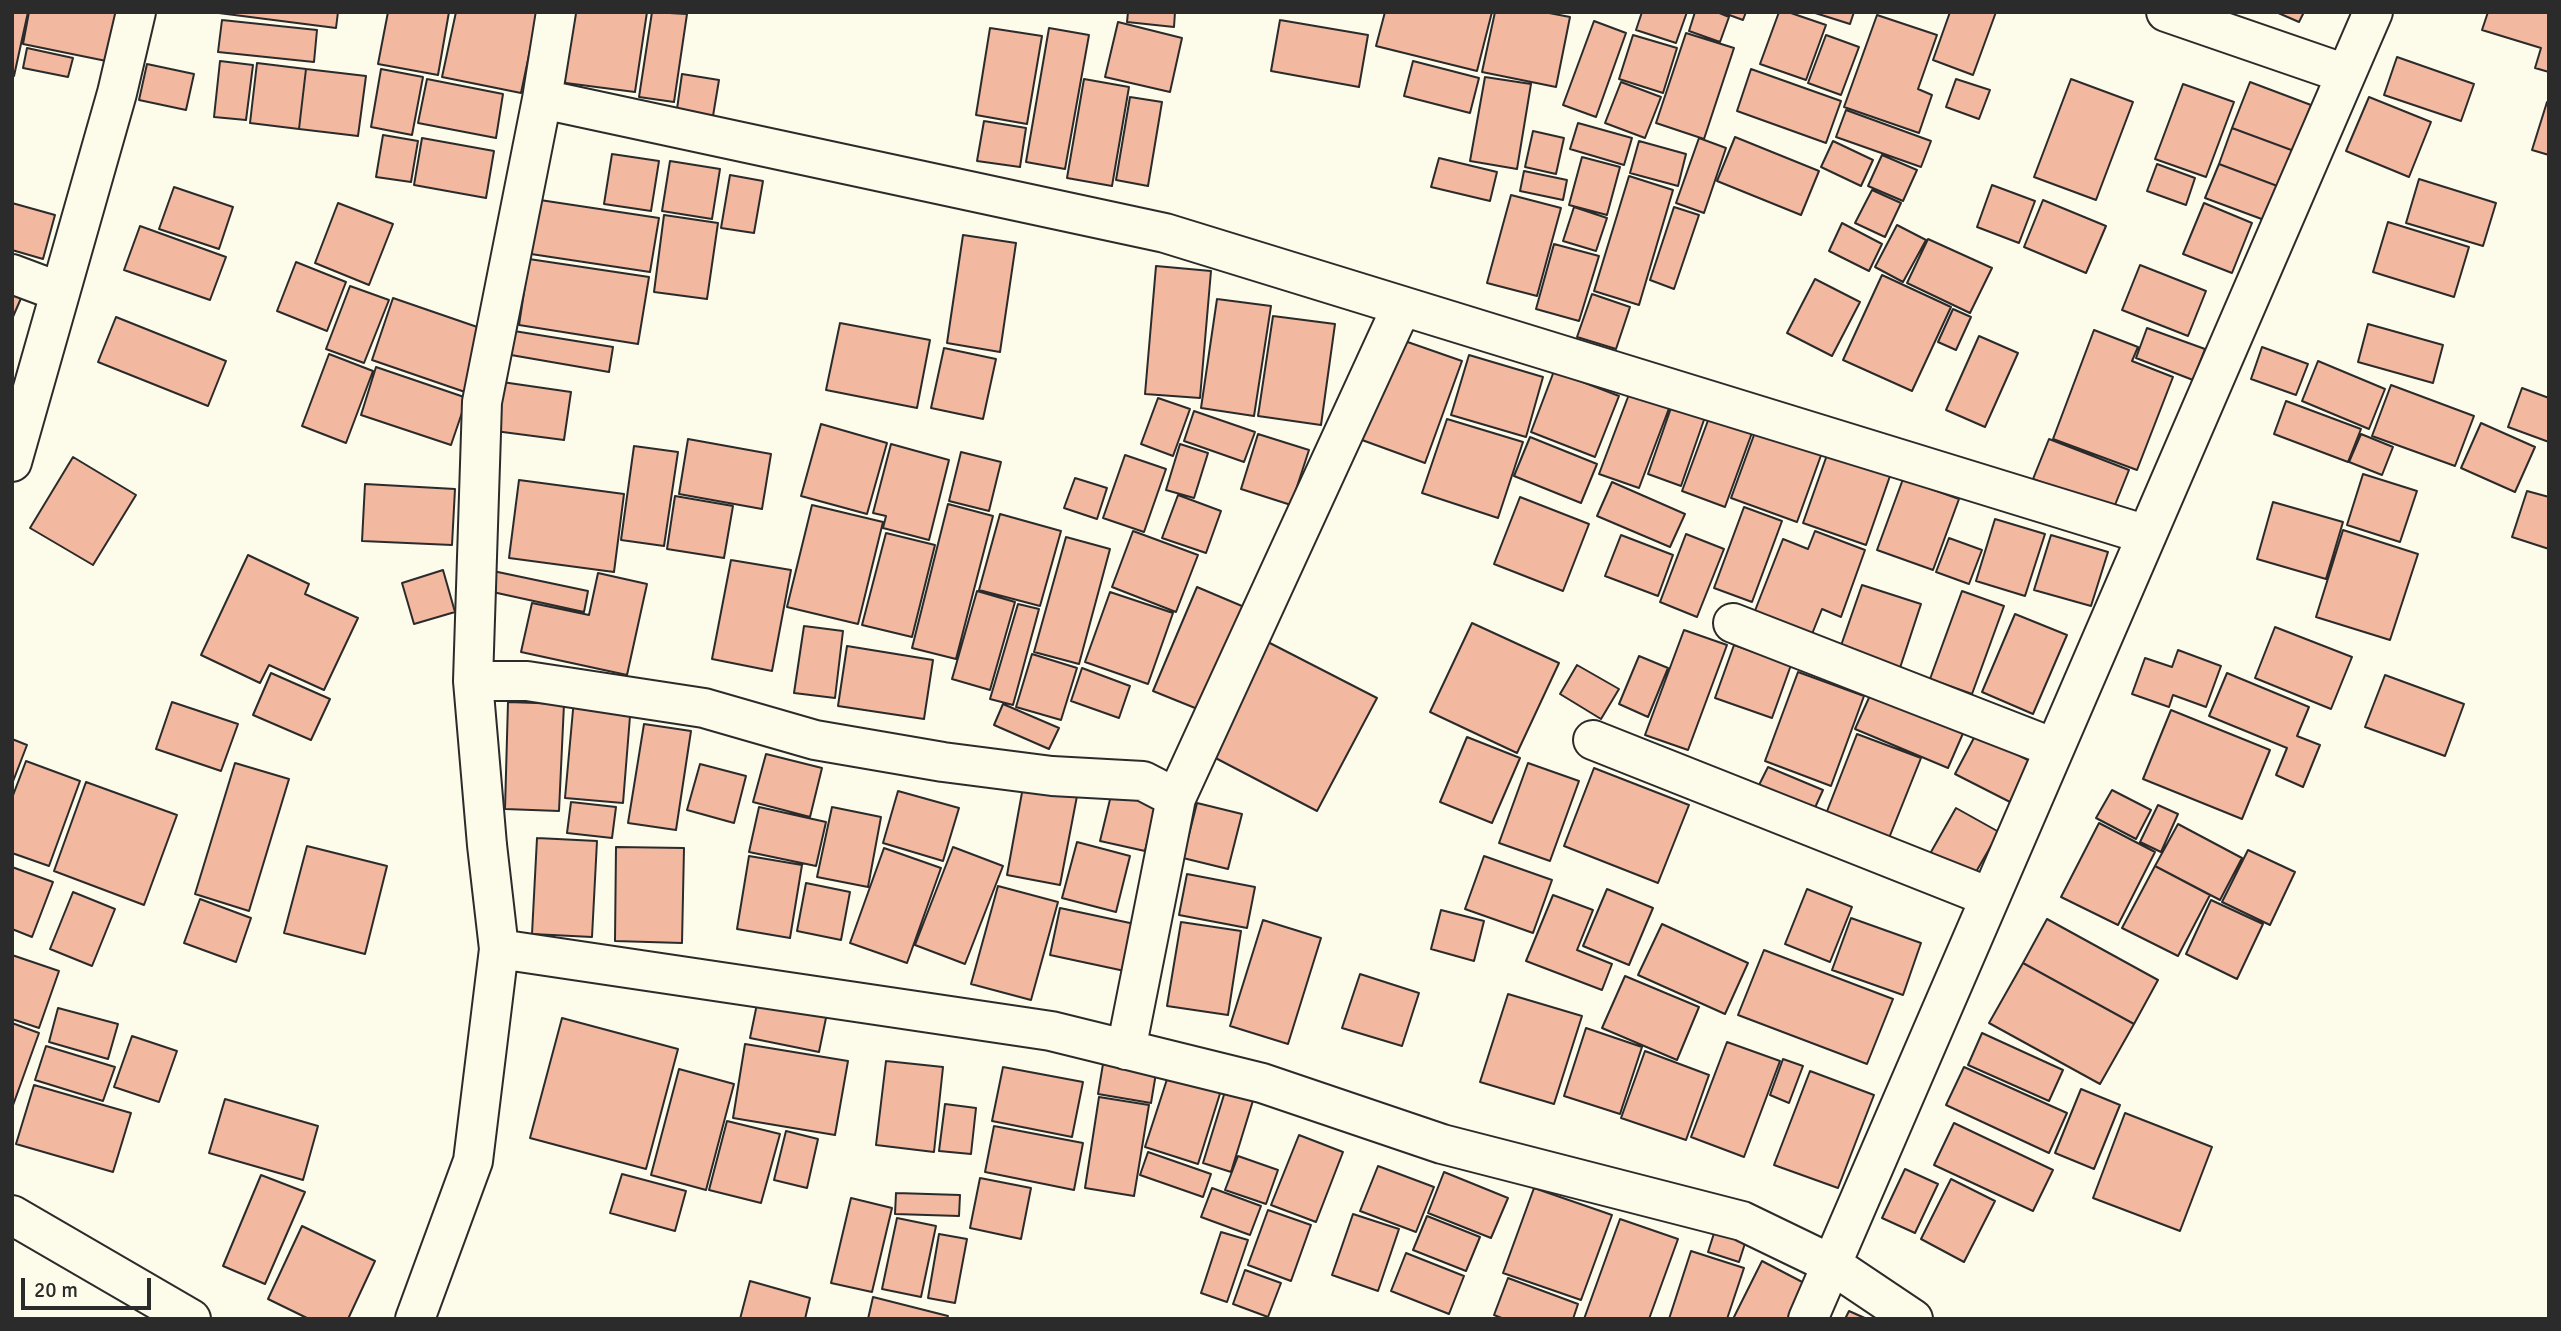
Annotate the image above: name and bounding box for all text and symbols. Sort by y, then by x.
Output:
scale bar [24,1264,154,1308]
text: 20 m [34,1277,78,1303]

